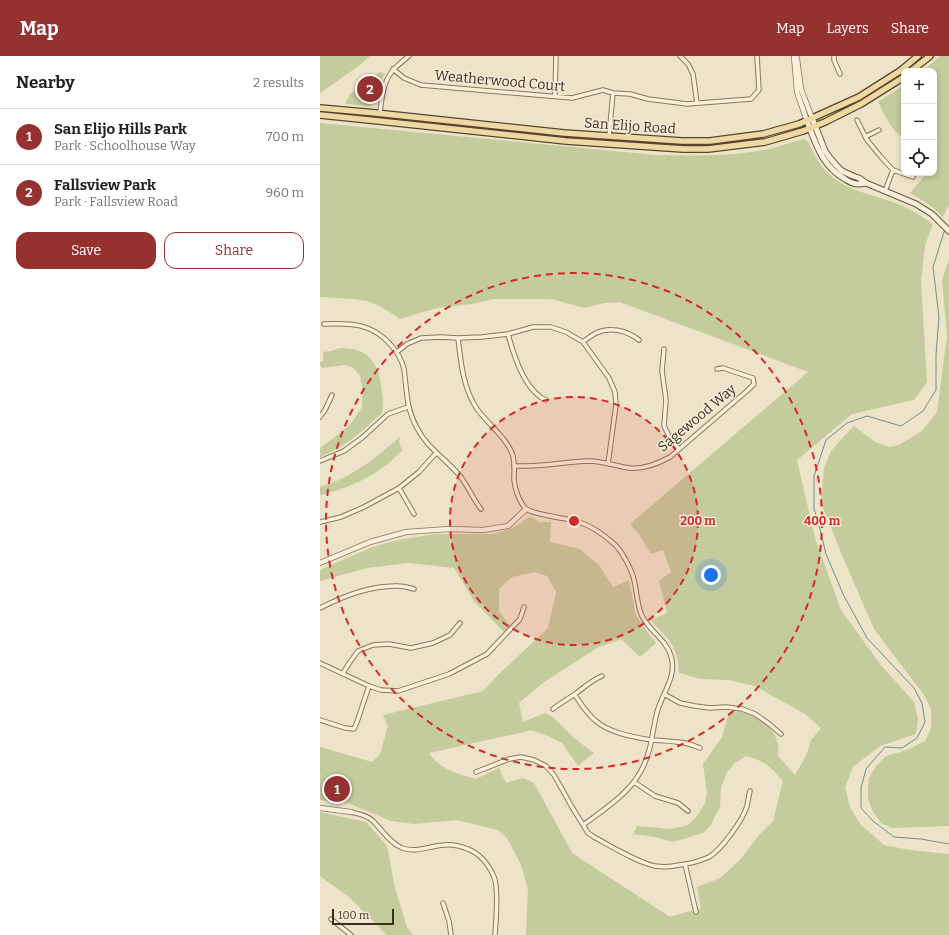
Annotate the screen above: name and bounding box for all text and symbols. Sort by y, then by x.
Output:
text: Map [20,17,59,40]
text: Map [776,20,804,37]
text: Layers [826,20,869,37]
text: Share [891,20,929,37]
street label: Weatherwood Court [434,67,566,95]
map controls [901,68,937,176]
button: + [901,68,937,104]
text: Nearby [16,72,75,93]
pin: 2 [357,74,383,104]
text: 2 results [253,75,304,90]
button: − [901,104,937,140]
street label: San Elijo Road [584,114,676,138]
text: San Elijo Hills Park [54,120,187,138]
text: 1 [26,129,32,144]
text: 700 m [266,129,304,144]
text: Park · Schoolhouse Way [54,138,196,153]
button: locate [901,140,937,176]
text: Fallsview Park [54,176,156,194]
text: 2 [25,185,33,200]
text: 960 m [265,185,304,200]
text: Park · Fallsview Road [54,194,178,209]
button: Save [16,232,156,269]
button: Share [164,232,304,269]
street label: Sagewood Way [654,380,740,456]
centre of rings [567,514,581,528]
text: 200 m [680,514,716,528]
text: 400 m [804,514,841,528]
your location [701,565,721,585]
pin: 1 [324,774,350,804]
scale bar [332,907,394,926]
text: 100 m [338,909,369,922]

